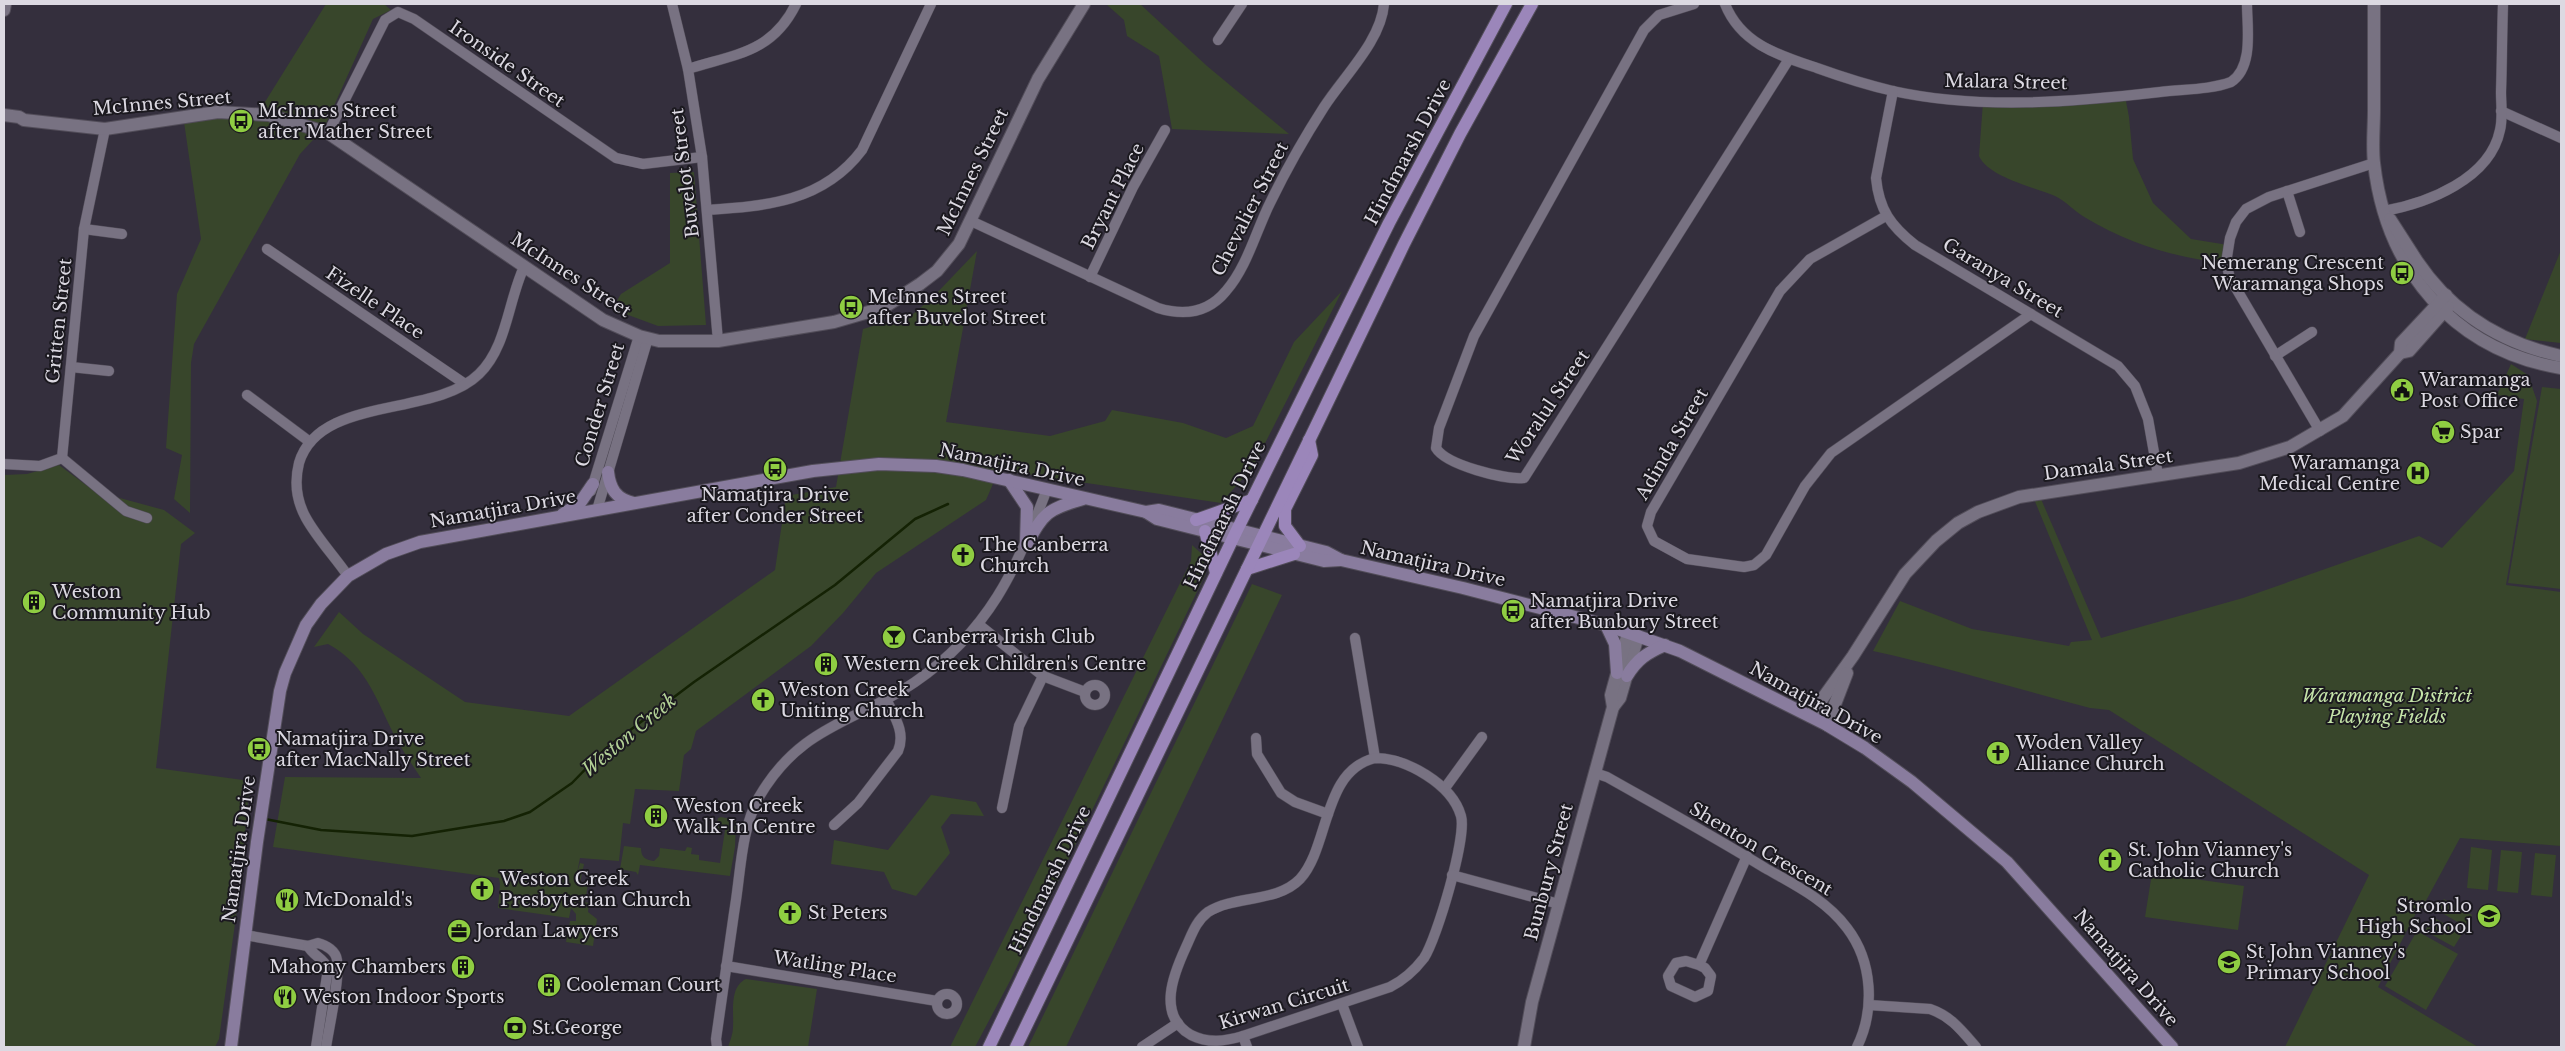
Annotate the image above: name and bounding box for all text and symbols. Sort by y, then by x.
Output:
street label: Ironside Street [445,16,569,112]
street label: Malara Street [1944,70,2068,94]
street label: Hindmarsh Drive [1360,75,1456,229]
street label: McInnes Street [92,86,232,120]
place label: McInnes Street after Mather Street [258,100,433,143]
street label: McInnes Street [933,105,1013,239]
street label: Buvelot Street [666,107,704,239]
bus stop icon: McInnes Street after Mather Street [228,108,254,134]
street label: Chevalier Street [1207,138,1293,280]
street label: Bryant Place [1077,139,1149,253]
street label: McInnes Street [507,228,635,322]
street label: Garanya Street [1939,233,2067,323]
place label: Nemerang Crescent Waramanga Shops [2201,252,2384,295]
street label: Gritten Street [41,257,77,385]
bus stop icon: Nemerang Crescent Waramanga Shops [2389,260,2415,286]
street label: Fizelle Place [322,262,428,344]
place label: McInnes Street after Buvelot Street [868,286,1046,329]
bus stop icon: McInnes Street after Buvelot Street [838,294,864,320]
street label: Conder Street [571,340,629,470]
street label: Woralul Street [1501,345,1594,469]
place label: Waramanga Post Office [2419,369,2531,412]
public building icon: Waramanga Post Office [2389,377,2415,403]
street label: Adinda Street [1631,384,1713,505]
supermarket icon: Spar [2430,419,2456,445]
place label: Spar [2460,421,2503,443]
street label: Hindmarsh Drive [1180,437,1270,593]
street label: Namatjira Drive [937,439,1087,491]
street label: Damala Street [2042,445,2174,485]
place label: Waramanga Medical Centre [2259,452,2400,495]
bus stop icon: Namatjira Drive after Conder Street [762,456,788,482]
hospital icon: Waramanga Medical Centre [2405,460,2431,486]
place label: Namatjira Drive after Conder Street [687,484,863,527]
street label: Namatjira Drive [428,485,578,533]
place label: The Canberra Church [980,534,1108,577]
street label: Namatjira Drive [1358,537,1508,591]
church icon: The Canberra Church [950,542,976,568]
place label: Weston Community Hub [51,581,211,624]
building icon: Weston Community Hub [21,589,47,615]
place label: Namatjira Drive after Bunbury Street [1530,590,1719,633]
bus stop icon: Namatjira Drive after Bunbury Street [1500,598,1526,624]
bar icon: Canberra Irish Club [881,624,907,650]
place label: Canberra Irish Club [912,626,1095,648]
building icon: Western Creek Children's Centre [813,651,839,677]
place label: Western Creek Children's Centre [843,653,1146,675]
street label: Namatjira Drive [1746,657,1886,749]
place label: Weston Creek Uniting Church [779,679,924,722]
park label: Waramanga District Playing Fields [2302,685,2473,728]
church icon: Weston Creek Uniting Church [750,687,776,713]
water label: Weston Creek [577,689,681,781]
place label: Namatjira Drive after MacNally Street [276,728,471,771]
place label: Woden Valley Alliance Church [2015,732,2165,775]
bus stop icon: Namatjira Drive after MacNally Street [246,736,272,762]
church icon: Woden Valley Alliance Church [1985,740,2011,766]
street label: Namatjira Drive [218,774,260,924]
place label: Weston Creek Walk-In Centre [673,795,816,838]
street label: Shenton Crescent [1685,798,1837,901]
street label: Bunbury Street [1520,801,1578,943]
street label: Hindmarsh Drive [1005,802,1095,958]
building icon: Weston Creek Walk-In Centre [643,803,669,829]
place label: St. John Vianney's Catholic Church [2128,839,2292,882]
church icon: St. John Vianney's Catholic Church [2097,847,2123,873]
place label: Weston Creek Presbyterian Church [499,868,691,911]
church icon: Weston Creek Presbyterian Church [469,876,495,902]
restaurant icon: McDonald's [274,887,300,913]
place label: McDonald's [304,889,413,911]
place label: Stromlo High School [2358,895,2472,938]
church icon: St Peters [777,900,803,926]
place label: St Peters [808,902,888,924]
school or university icon: Stromlo High School [2476,903,2502,929]
street label: Namatjira Drive [2069,905,2183,1031]
office icon: Jordan Lawyers [446,918,472,944]
place label: Jordan Lawyers [474,920,619,942]
place label: St John Vianney's Primary School [2246,941,2405,984]
street label: Watling Place [771,946,898,988]
school or university icon: St John Vianney's Primary School [2216,949,2242,975]
building icon: Mahony Chambers [450,954,476,980]
place label: Mahony Chambers [269,956,446,978]
building icon: Cooleman Court [536,972,562,998]
place label: Cooleman Court [566,974,721,996]
street label: Kirwan Circuit [1216,974,1352,1034]
restaurant icon: Weston Indoor Sports [272,984,298,1010]
place label: Weston Indoor Sports [301,986,504,1008]
bank icon: St.George [502,1015,528,1041]
place label: St.George [532,1017,622,1039]

